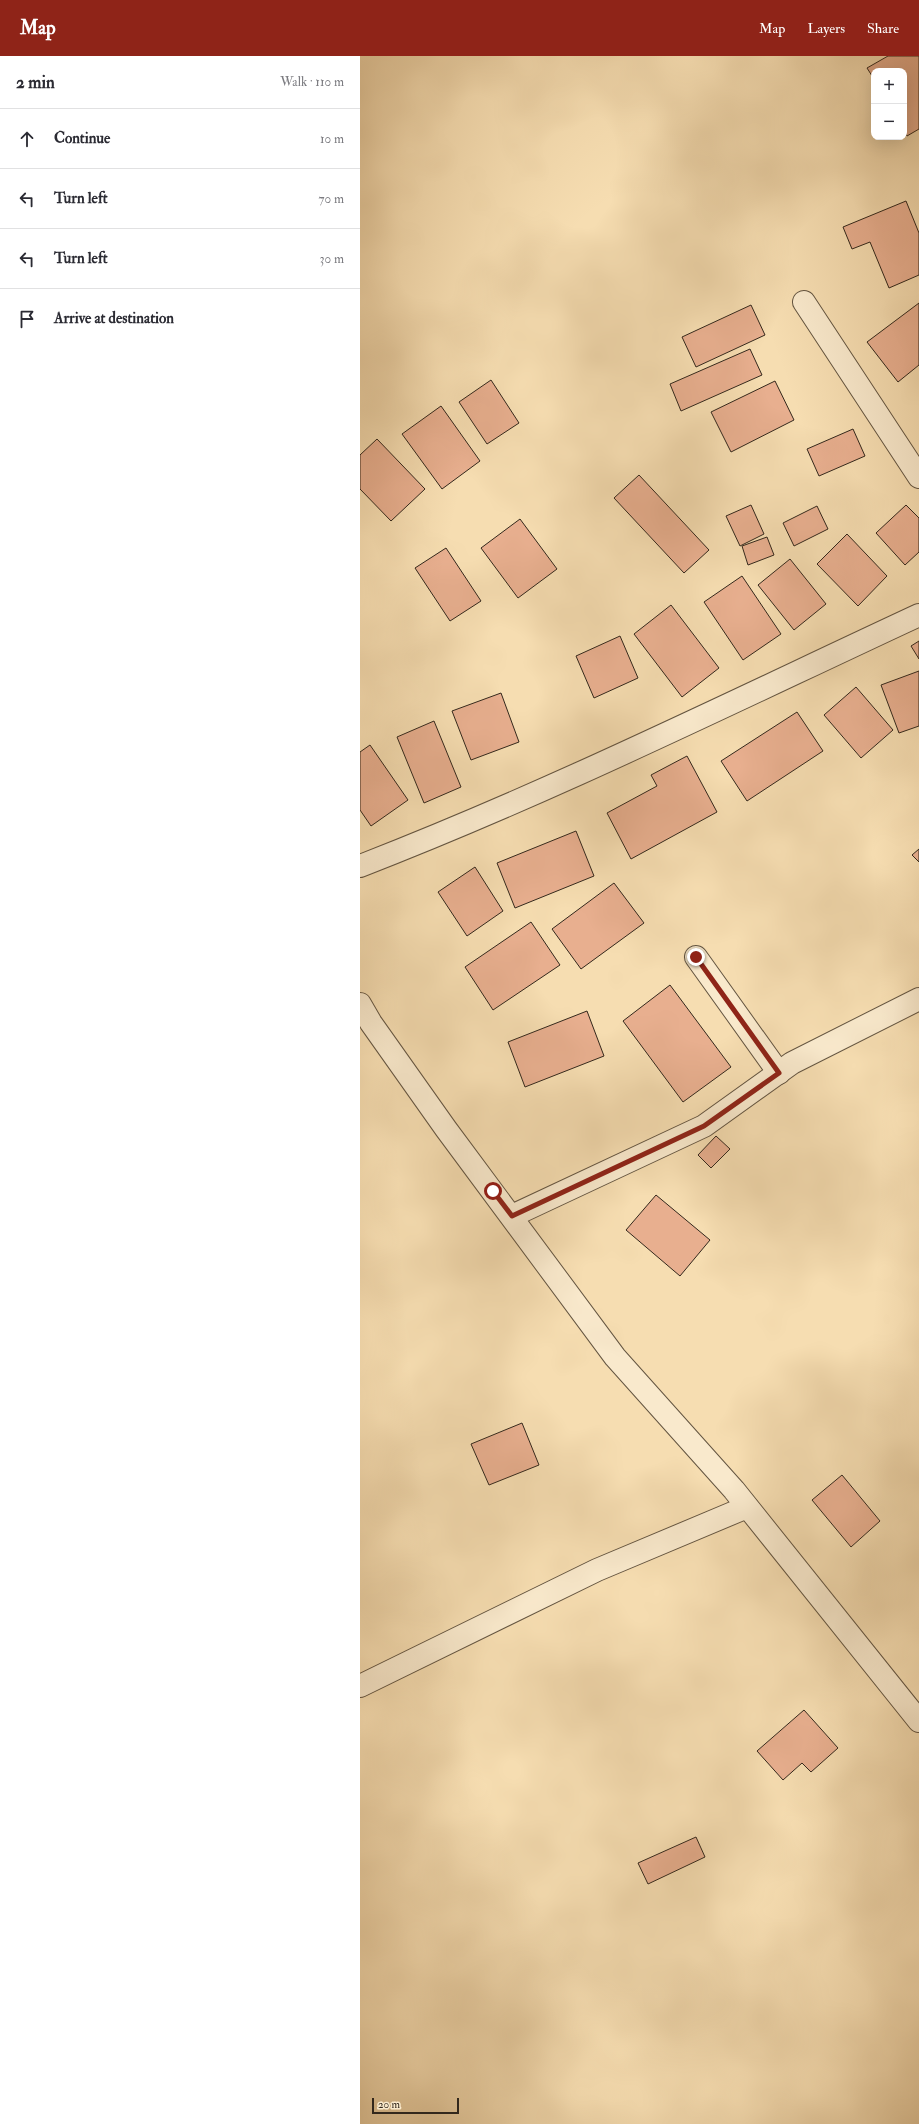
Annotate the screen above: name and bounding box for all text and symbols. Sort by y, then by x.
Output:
text: Map [20,16,56,40]
text: Map [759,20,785,37]
text: Layers [807,20,845,37]
text: Share [867,20,899,37]
map controls [871,68,907,140]
button: + [871,68,907,104]
text: 2 min [16,72,55,93]
text: Walk · 110 m [280,74,344,90]
button: − [871,104,907,140]
icon: ahead [16,128,38,150]
text: Continue [54,129,110,148]
text: 10 m [320,131,344,147]
icon: left [16,188,38,210]
text: Turn left [54,189,108,208]
text: 70 m [319,191,344,207]
icon: left [16,248,38,270]
text: Turn left [54,249,108,268]
text: 30 m [320,251,344,267]
icon: arrive [16,308,38,330]
text: Arrive at destination [54,309,174,328]
route end [687,948,705,966]
route start [484,1182,502,1200]
scale bar [372,2096,459,2115]
text: 20 m [378,2098,400,2111]

